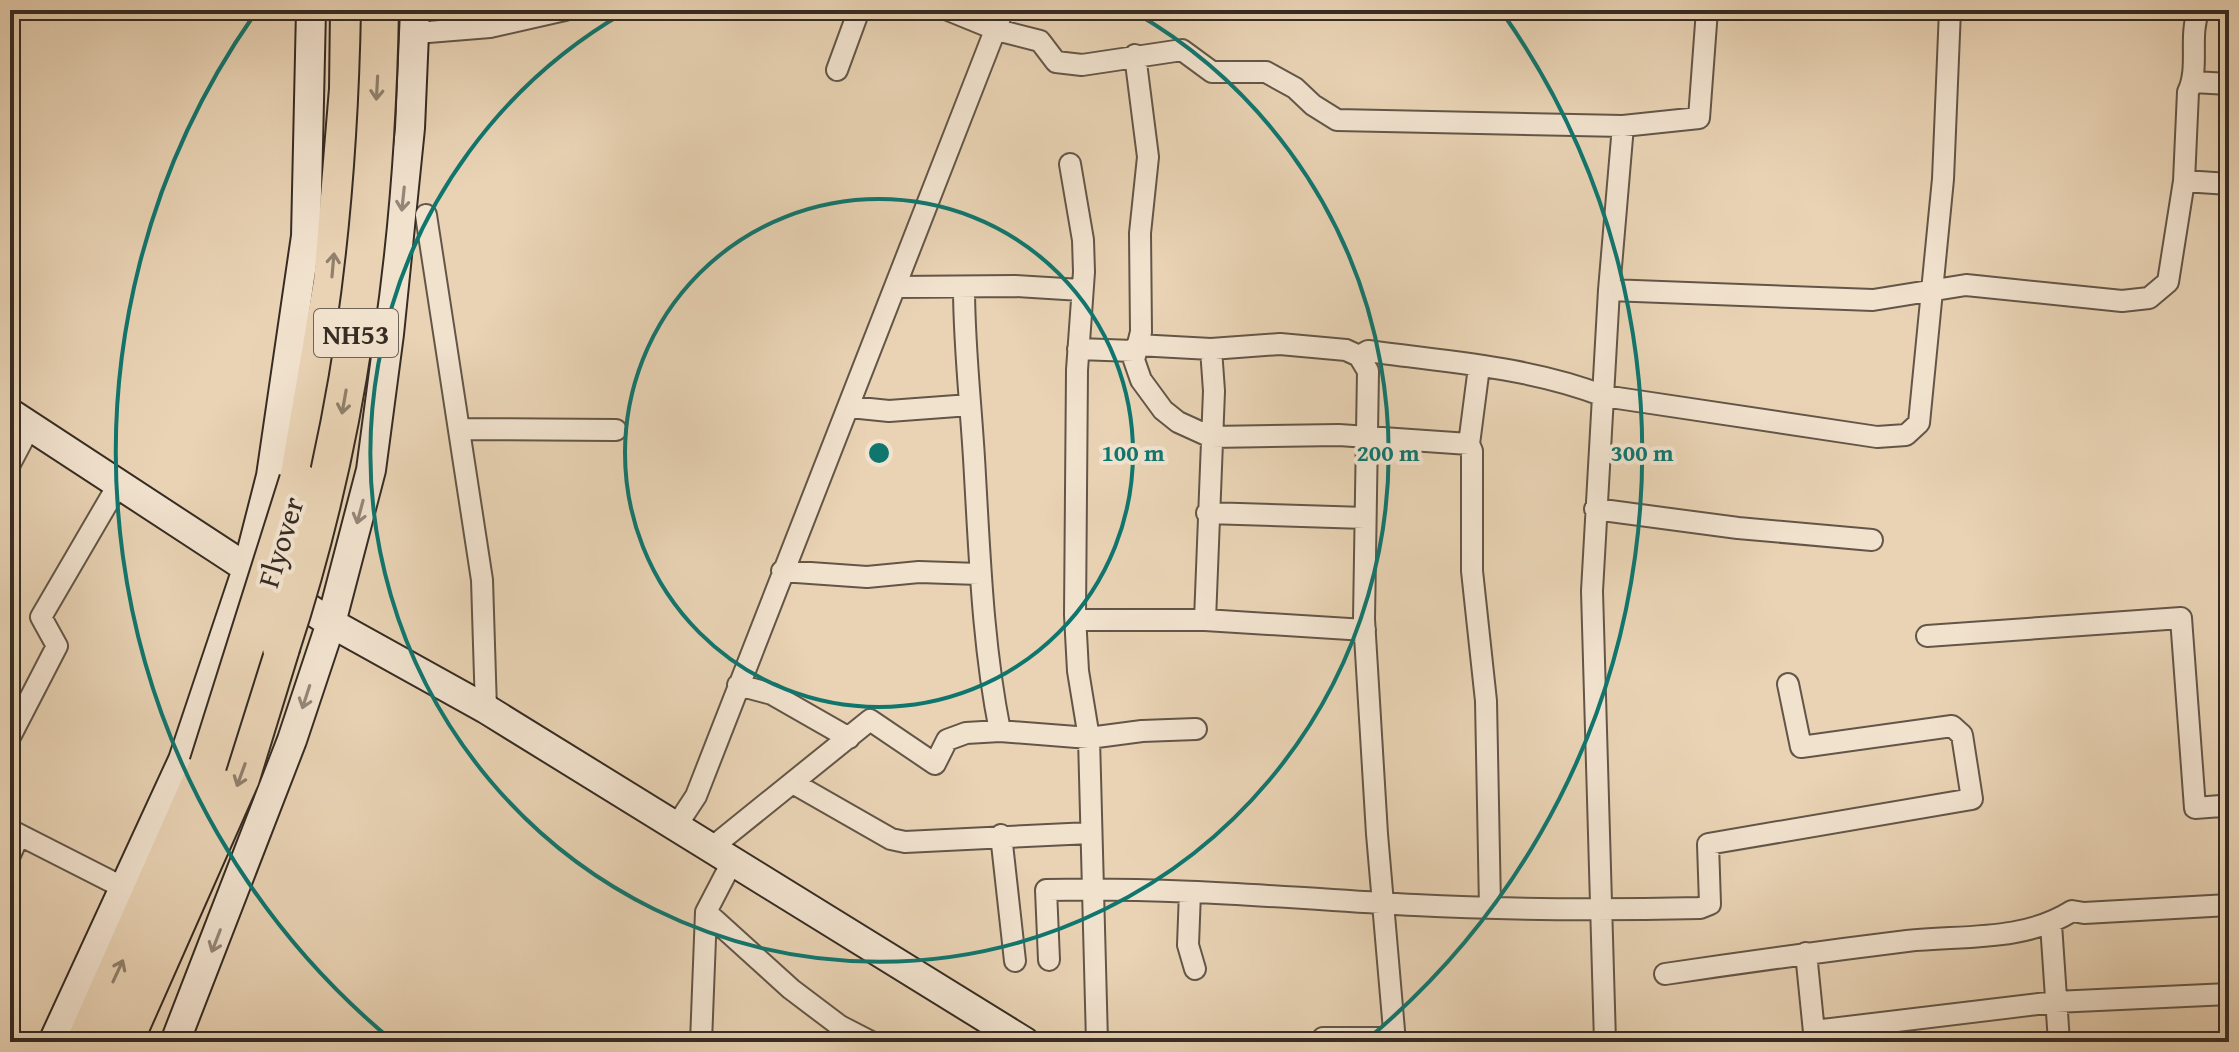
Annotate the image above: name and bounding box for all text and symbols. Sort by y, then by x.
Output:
one-way arrow [369,74,384,101]
one-way arrow [395,185,410,212]
one-way arrow [326,252,341,279]
road number: NH53 [314,309,398,357]
one-way arrow [336,389,351,414]
text: 100 m [1101,435,1165,470]
text: 200 m [1356,435,1420,470]
text: 300 m [1610,435,1674,470]
centre of rings [865,439,893,467]
street label: Flyover [245,491,315,593]
one-way arrow [351,499,366,524]
one-way arrow [298,684,313,709]
one-way arrow [233,763,247,787]
one-way arrow [208,928,222,953]
one-way arrow [111,959,126,983]

